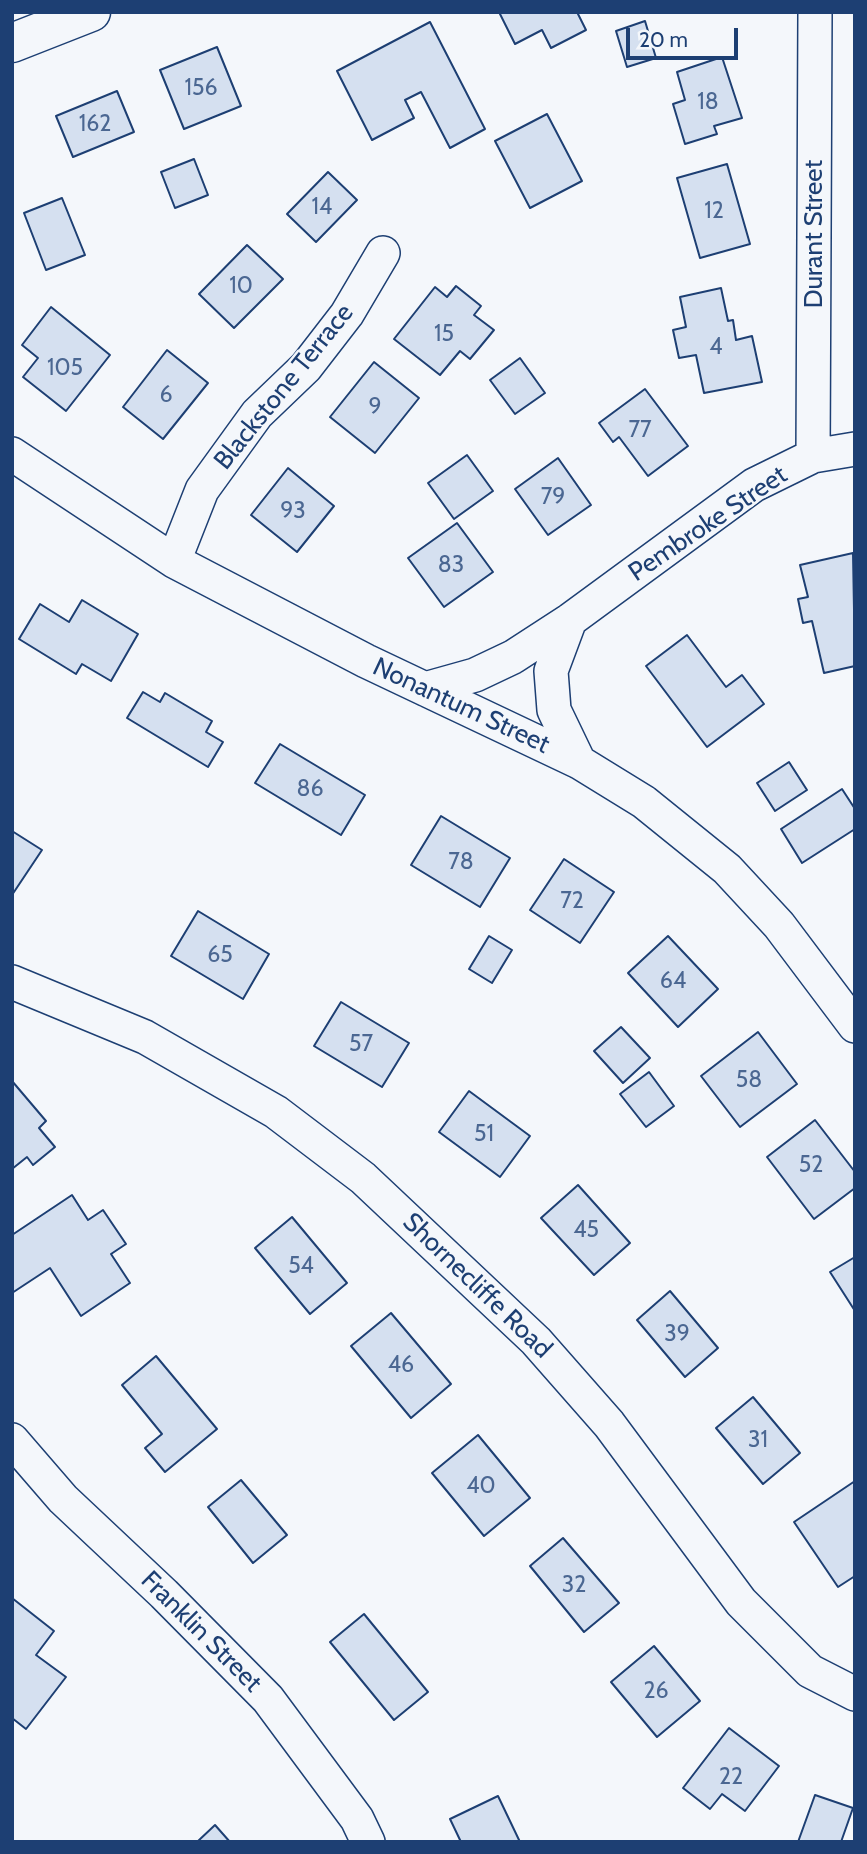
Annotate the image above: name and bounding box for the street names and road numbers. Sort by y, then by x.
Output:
street label: Durant Street [798,160,830,308]
street label: Blackstone Terrace [208,298,360,476]
street label: Pembroke Street [623,460,793,588]
street label: Nonantum Street [368,651,554,761]
street label: Shornecliffe Road [396,1207,558,1365]
street label: Franklin Street [134,1565,268,1699]

